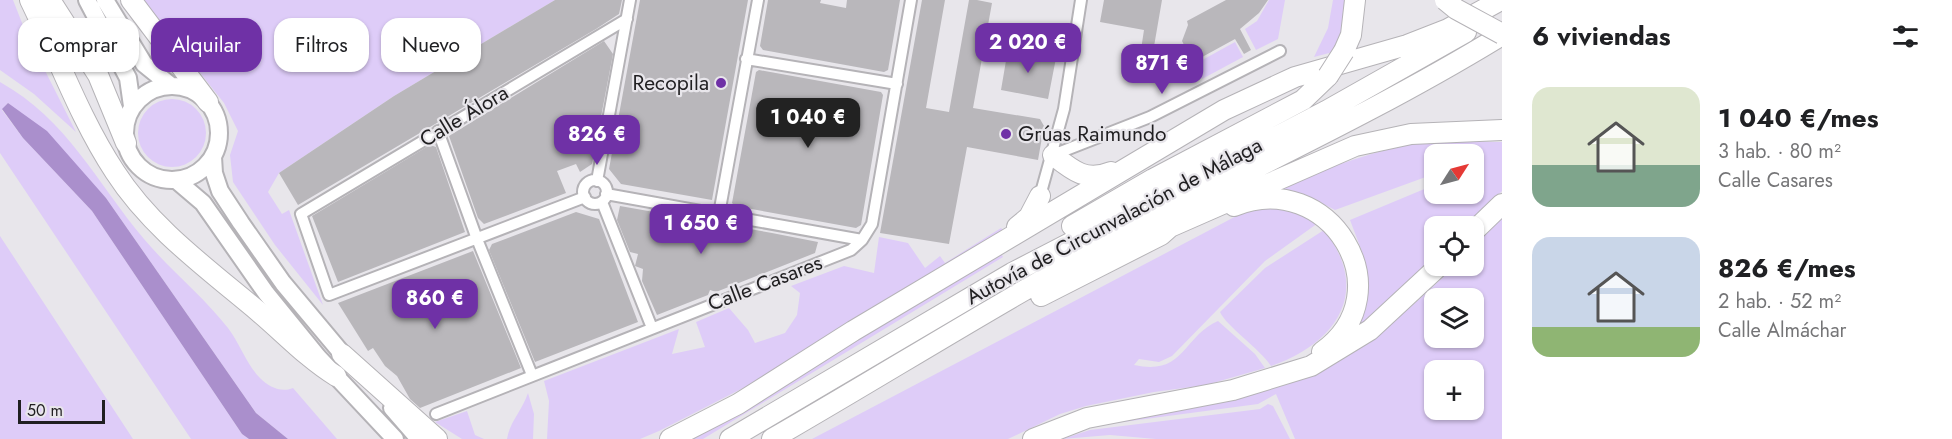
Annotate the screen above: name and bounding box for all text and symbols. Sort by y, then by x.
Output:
text: 6 viviendas [1532,17,1671,55]
chip: Comprar [18,18,139,72]
chip: Alquilar [151,18,262,72]
chip: Filtros [274,18,369,72]
chip: Nuevo [381,18,481,72]
icon: filters [1889,20,1922,53]
pin: 2 020 € [973,23,1083,74]
text: 2 020 € [989,28,1067,57]
pin: 871 € [1120,44,1204,95]
text: 871 € [1135,49,1189,78]
place label: Recopila [633,68,709,98]
marker: Recopila [714,76,728,90]
street label: Calle Álora [414,78,514,154]
pin: 1 040 € [753,98,863,149]
text: 1 040 €/mes [1718,99,1879,137]
text: 1 040 € [770,103,846,132]
icon: home [1580,111,1652,183]
pin: 826 € [555,115,639,166]
place label: Grúas Raimundo [1018,119,1167,149]
text: 826 € [568,120,626,149]
marker: Grúas Raimundo [999,127,1013,141]
street label: Autovía de Circunvalación de Málaga [961,130,1267,312]
text: 3 hab. · 80 m² [1718,137,1841,166]
north arrow [1424,144,1484,204]
map controls [1424,144,1484,420]
text: Calle Casares [1718,166,1833,195]
pin: 1 650 € [646,204,756,255]
text: 1 650 € [664,209,738,238]
button: locate [1424,216,1484,276]
street label: Calle Casares [703,247,827,319]
text: 826 €/mes [1718,249,1856,287]
icon: home [1580,261,1652,333]
pin: 860 € [393,279,477,330]
text: 860 € [406,284,464,313]
text: 2 hab. · 52 m² [1718,287,1841,316]
button: layers [1424,288,1484,348]
text: Calle Almáchar [1718,316,1846,345]
button: + [1424,360,1484,420]
scale bar [18,397,105,424]
text: 50 m [27,399,63,422]

